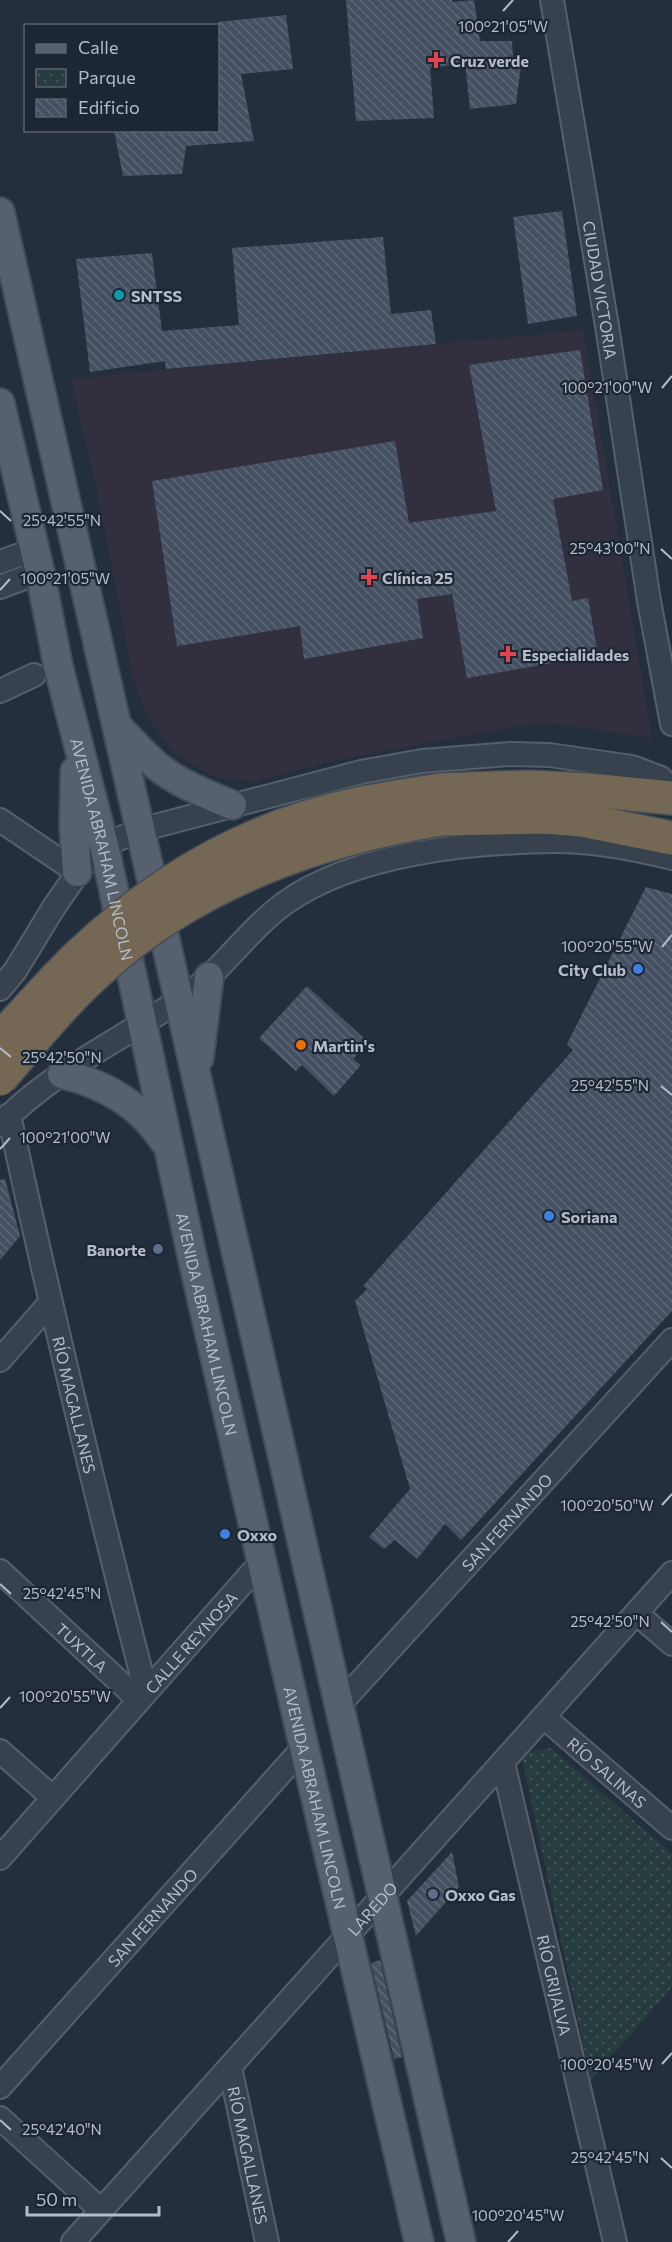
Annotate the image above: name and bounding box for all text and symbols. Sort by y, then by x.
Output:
text: 100°21'05"W [458,17,548,35]
legend [24,24,219,132]
text: Calle [78,36,118,58]
marker: Cruz verde [427,51,445,69]
place label: Cruz verde [450,51,529,70]
text: Parque [78,66,136,88]
text: Edificio [78,96,140,118]
street label: CIUDAD VICTORIA [580,219,621,360]
place label: SNTSS [131,286,183,305]
marker: SNTSS [112,288,126,302]
text: 100°21'00"W [561,378,653,396]
text: 25°42'55"N [23,511,101,529]
text: 25°43'00"N [569,539,651,557]
marker: Clínica 25 [360,568,378,586]
place label: Clínica 25 [382,568,453,587]
text: 100°21'05"W [20,569,110,587]
marker: Especialidades [499,645,517,663]
place label: Especialidades [522,645,629,664]
street label: AVENIDA ABRAHAM LINCOLN [68,736,138,962]
text: 100°20'55"W [561,937,653,955]
place label: City Club [558,960,626,979]
marker: City Club [631,962,645,976]
place label: Martin's [313,1036,375,1055]
marker: Martin's [294,1038,308,1052]
text: 25°42'50"N [22,1048,102,1066]
text: 25°42'55"N [571,1076,649,1094]
text: 100°21'00"W [19,1128,111,1146]
place label: Soriana [561,1207,617,1226]
marker: Soriana [542,1209,556,1223]
street label: AVENIDA ABRAHAM LINCOLN [173,1210,242,1437]
place label: Banorte [86,1240,146,1259]
marker: Banorte [151,1242,165,1256]
street label: RÍO MAGALLANES [50,1334,101,1475]
street label: SAN FERNANDO [457,1469,555,1574]
text: 100°20'50"W [560,1496,654,1514]
place label: Oxxo [237,1525,278,1544]
marker: Oxxo [218,1527,232,1541]
text: 25°42'45"N [23,1584,101,1602]
street label: CALLE REYNOSA [141,1587,240,1697]
text: 25°42'50"N [570,1612,650,1630]
street label: TUXTLA [52,1619,112,1676]
street label: AVENIDA ABRAHAM LINCOLN [281,1684,351,1911]
text: 100°20'55"W [19,1687,111,1705]
street label: RÍO SALINAS [564,1733,651,1811]
street label: SAN FERNANDO [103,1864,201,1970]
street label: LAREDO [343,1878,401,1939]
place label: Oxxo Gas [445,1885,516,1904]
marker: Oxxo Gas [426,1887,440,1901]
street label: RÍO GRIJALVA [534,1933,576,2037]
text: 100°20'45"W [561,2055,653,2073]
street label: RÍO MAGALLANES [225,2084,272,2226]
text: 25°42'40"N [22,2120,102,2138]
text: 25°42'45"N [571,2148,649,2166]
scale bar [27,2179,159,2217]
text: 50 m [36,2188,77,2210]
text: 100°20'45"W [472,2206,564,2224]

